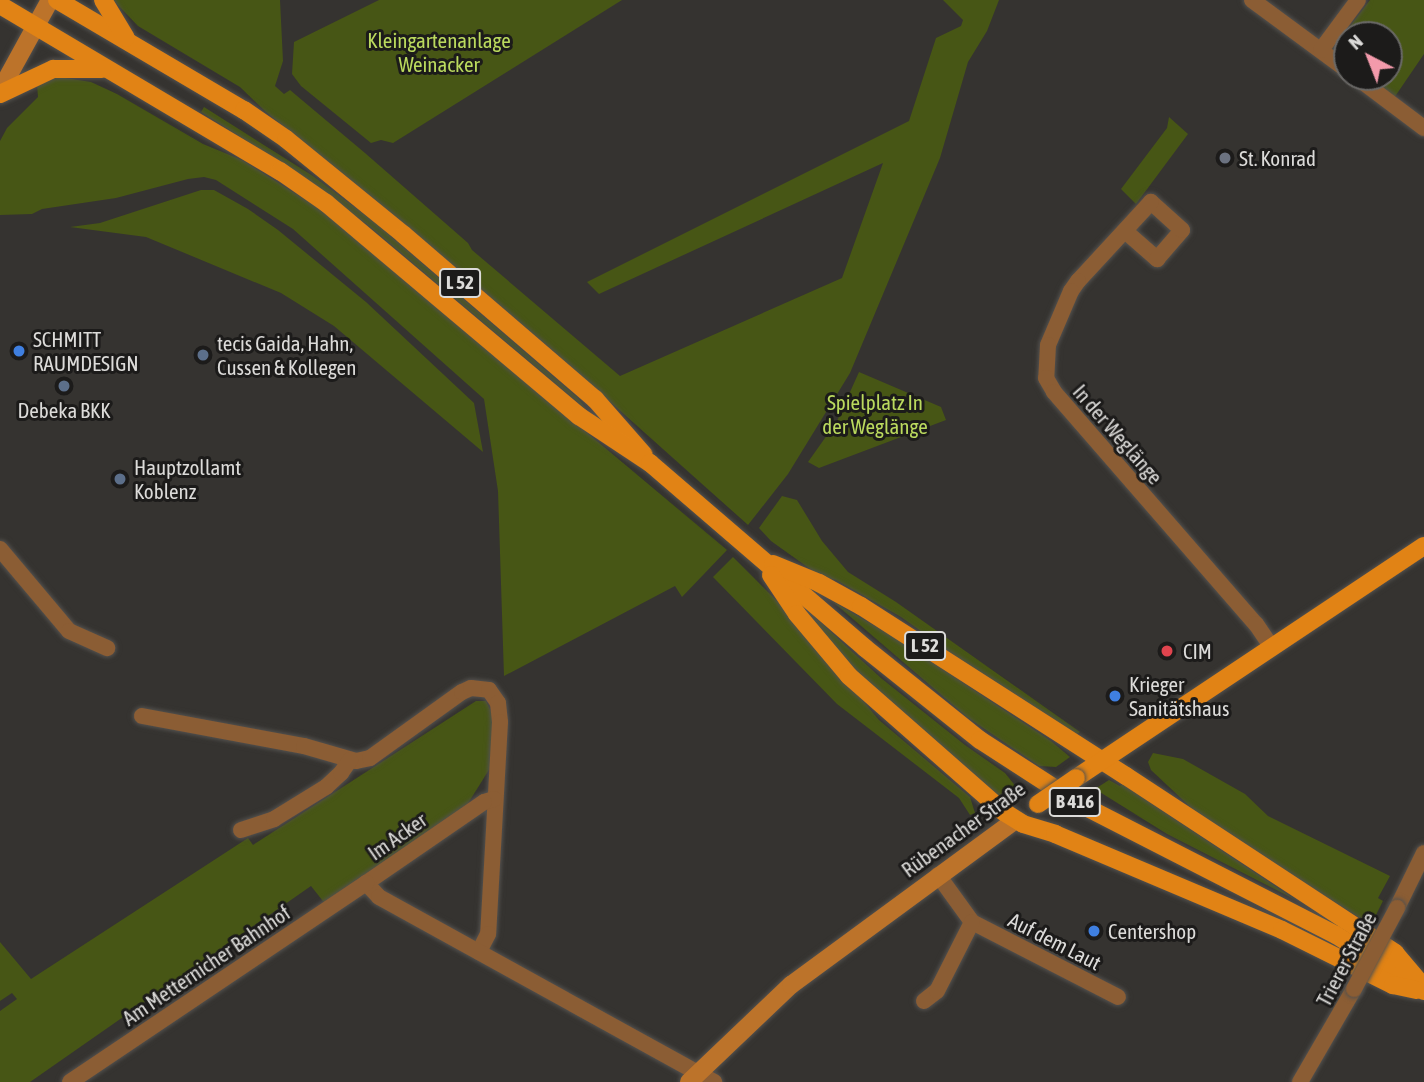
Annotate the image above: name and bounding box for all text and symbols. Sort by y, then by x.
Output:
north arrow [1333,21,1403,91]
park label: Kleingartenanlage Weinacker [367,27,511,77]
text: N [1344,30,1367,54]
place label: St. Konrad [1239,145,1316,171]
marker: St. Konrad [1217,150,1233,166]
road number: L 52 [439,268,481,298]
place label: SCHMITT RAUMDESIGN [33,326,139,376]
place label: tecis Gaida, Hahn, Cussen & Kollegen [217,330,356,380]
marker: SCHMITT RAUMDESIGN [11,343,27,359]
marker: tecis Gaida, Hahn, Cussen & Kollegen [195,347,211,363]
marker: Debeka BKK [56,378,72,394]
street label: In der Weglänge [1068,379,1168,489]
park label: Spielplatz In der Weglänge [822,389,928,439]
place label: Debeka BKK [17,397,111,423]
place label: Hauptzollamt Koblenz [134,454,241,504]
marker: Hauptzollamt Koblenz [112,471,128,487]
road number: L 52 [904,631,946,662]
place label: CIM [1183,638,1212,664]
marker: CIM [1157,641,1177,661]
place label: Krieger Sanitätshaus [1129,671,1229,721]
marker: Krieger Sanitätshaus [1107,688,1123,704]
street label: Rübenacher Straße [896,776,1030,882]
road number: B 416 [1049,786,1101,818]
street label: Im Acker [363,807,431,865]
street label: Am Metternicher Bahnhof [117,899,295,1031]
street label: Auf dem Laut [1004,907,1106,975]
street label: Trierer Straße [1311,908,1381,1010]
place label: Centershop [1108,918,1196,944]
marker: Centershop [1086,923,1102,939]

